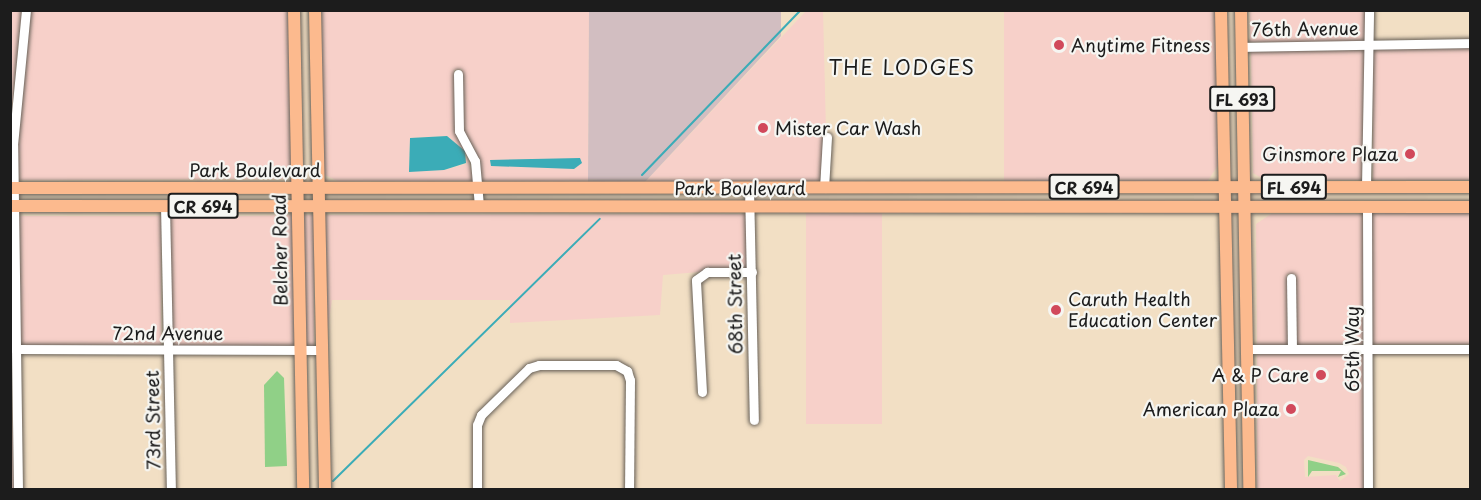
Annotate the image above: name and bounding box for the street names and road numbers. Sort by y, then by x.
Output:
street label: 76th Avenue [1251,17,1359,41]
road number: FL 693 [1208,86,1276,112]
street label: Park Boulevard [189,159,321,181]
road number: CR 694 [1046,174,1122,200]
road number: FL 694 [1260,174,1328,200]
street label: Park Boulevard [674,177,806,199]
road number: CR 694 [166,193,240,219]
street label: Belcher Road [268,193,292,307]
street label: 68th Street [723,253,747,355]
street label: 65th Way [1341,306,1363,392]
street label: 72nd Avenue [112,322,224,344]
street label: 73rd Street [141,370,165,470]

